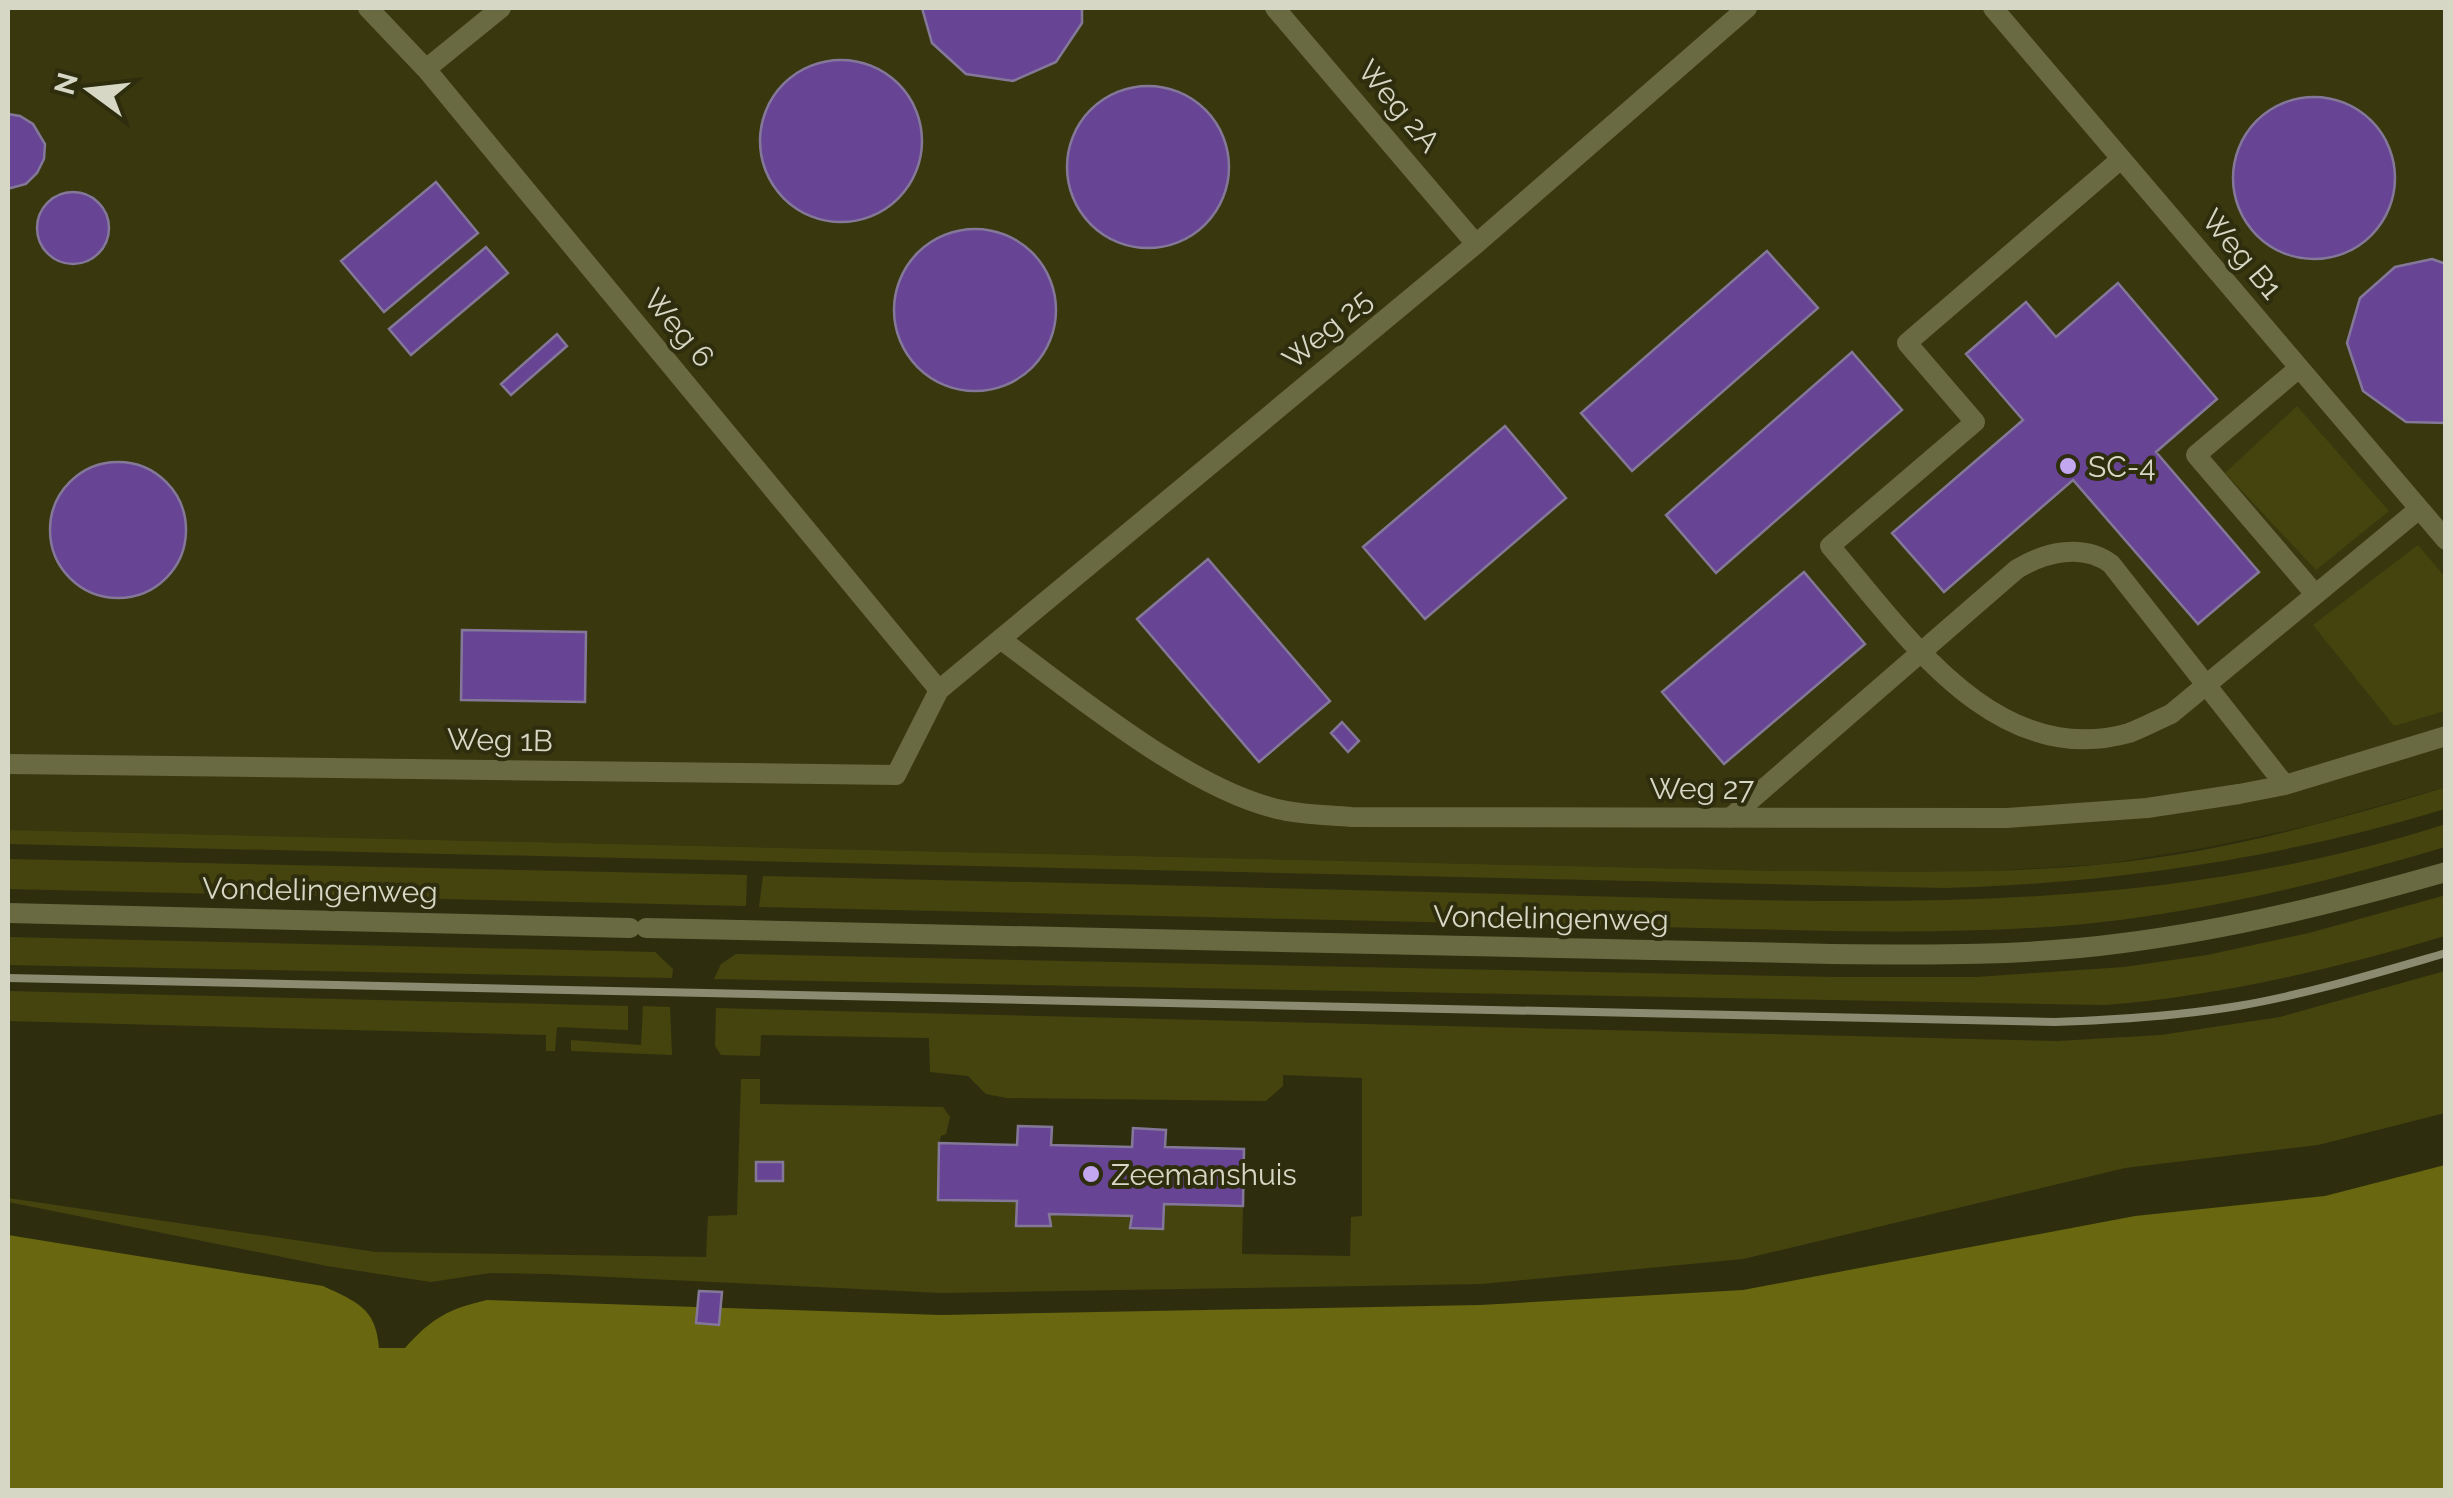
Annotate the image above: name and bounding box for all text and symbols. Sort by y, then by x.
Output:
north arrow [40,40,140,140]
street label: Weg 2A [1351,53,1447,159]
text: N [48,69,85,98]
street label: Weg B1 [2195,202,2290,306]
street label: Weg 6 [636,282,722,374]
street label: Weg 25 [1275,282,1379,376]
place label: SC-4 [2088,449,2156,484]
marker: SC-4 [2057,455,2079,477]
street label: Weg 1B [447,722,553,758]
street label: Weg 27 [1650,771,1754,806]
street label: Vondelingenweg [202,870,438,910]
street label: Vondelingenweg [1433,898,1669,938]
place label: Zeemanshuis [1111,1157,1297,1192]
marker: Zeemanshuis [1080,1163,1102,1185]

